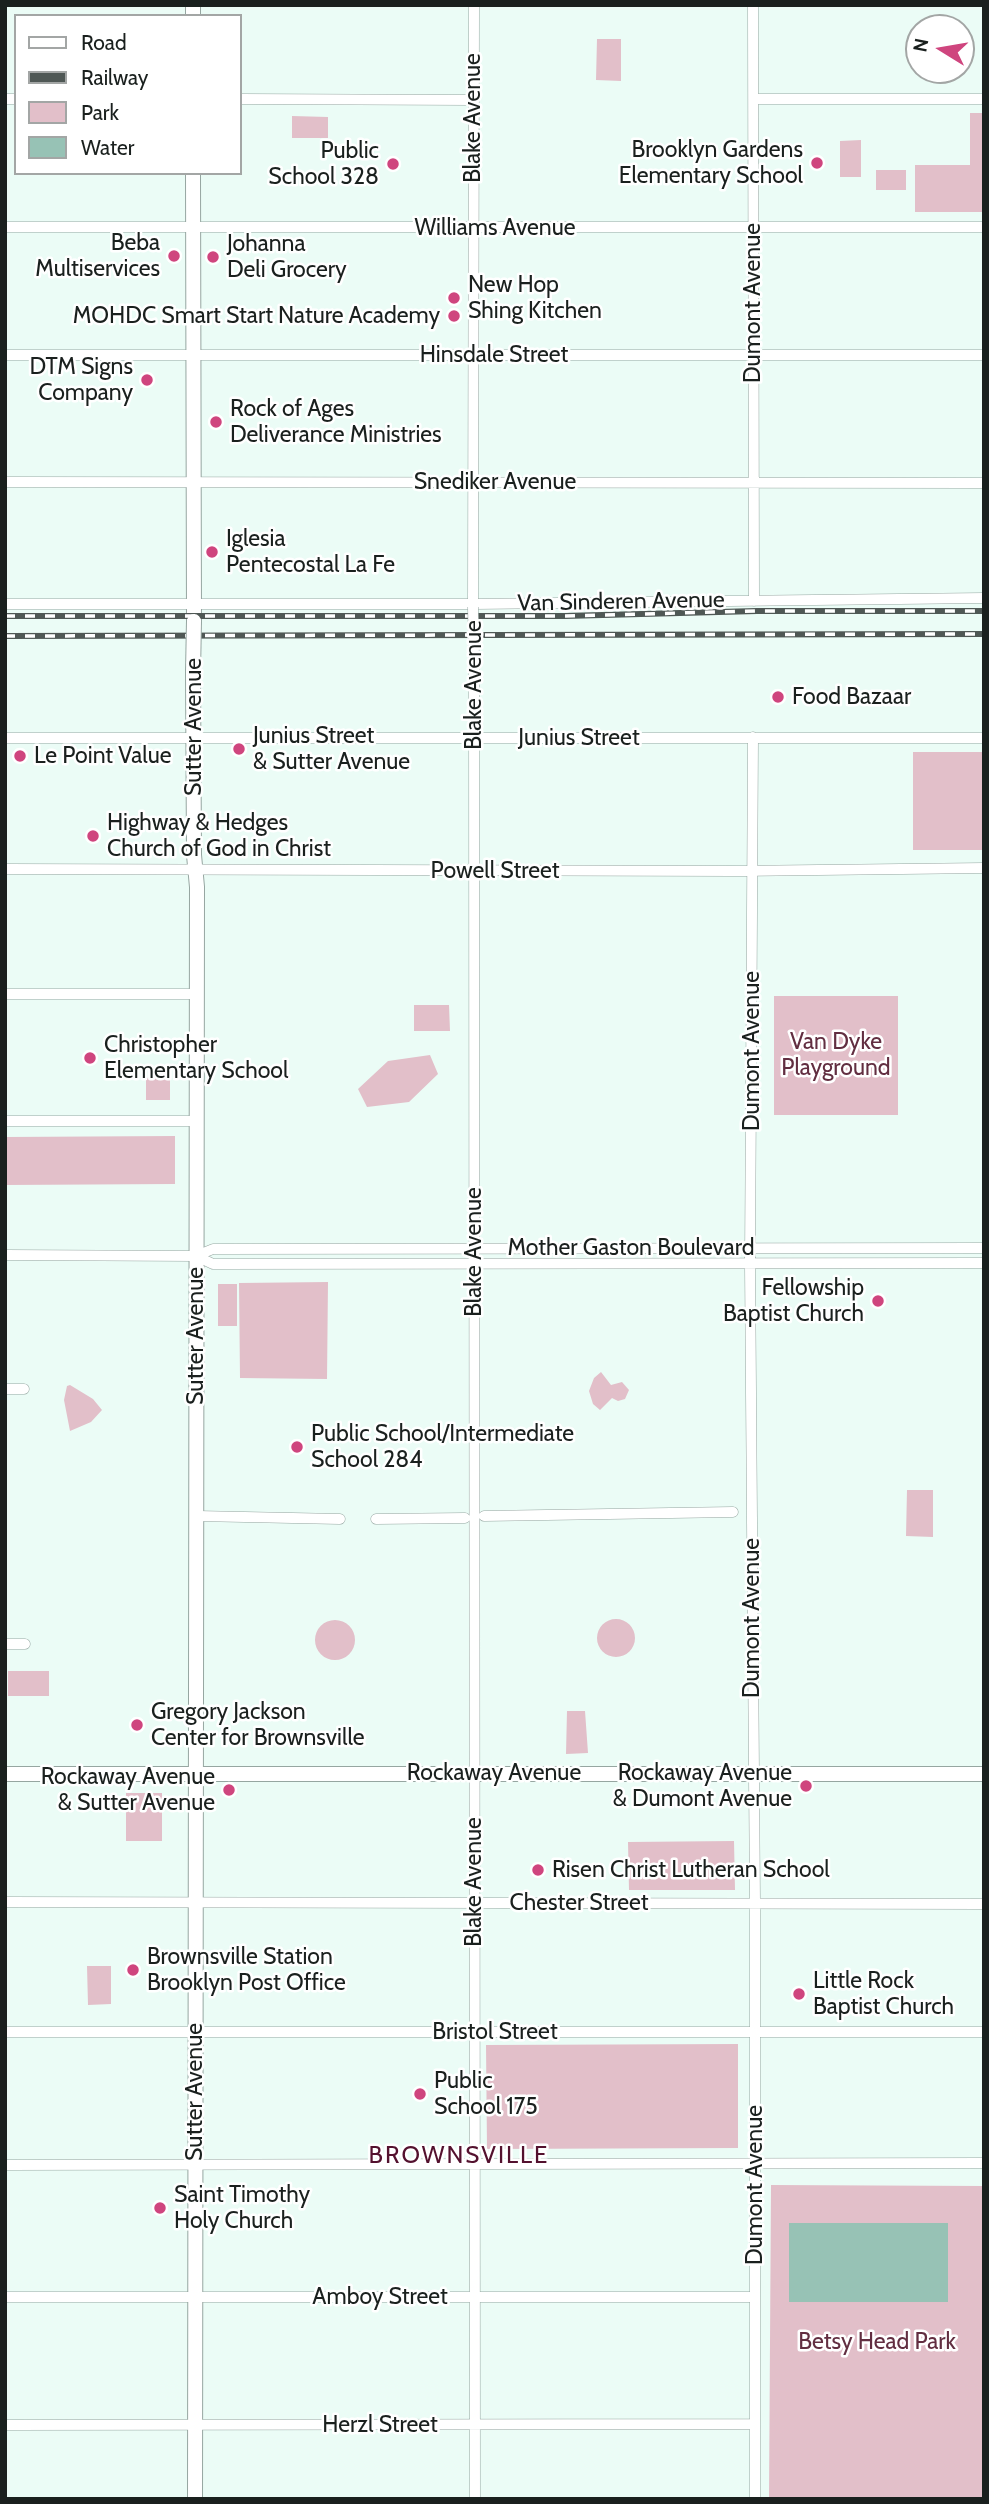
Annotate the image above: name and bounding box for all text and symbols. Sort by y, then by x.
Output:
legend [14,14,242,175]
north arrow [905,14,975,84]
text: Road [81,30,127,55]
text: N [908,36,933,54]
street label: Blake Avenue [459,53,487,183]
text: Railway [81,65,148,90]
text: Park [81,100,119,125]
text: Water [81,135,134,160]
place label: Brooklyn Gardens Elementary School [619,136,803,190]
place label: Public School 328 [268,137,379,191]
marker: Brooklyn Gardens Elementary School [809,155,825,171]
marker: Public School 328 [385,156,401,172]
street label: Williams Avenue [414,214,576,242]
street label: Dumont Avenue [739,223,767,383]
place label: Beba Multiservices [35,229,160,283]
place label: Johanna Deli Grocery [227,230,347,284]
marker: Beba Multiservices [166,248,182,264]
marker: Johanna Deli Grocery [205,249,221,265]
place label: New Hop Shing Kitchen [468,271,602,325]
marker: New Hop Shing Kitchen [446,290,462,306]
place label: MOHDC Smart Start Nature Academy [73,302,440,330]
marker: MOHDC Smart Start Nature Academy [446,308,462,324]
street label: Hinsdale Street [420,341,568,369]
place label: DTM Signs Company [29,353,133,407]
marker: DTM Signs Company [139,372,155,388]
place label: Rock of Ages Deliverance Ministries [230,395,442,449]
marker: Rock of Ages Deliverance Ministries [208,414,224,430]
street label: Snediker Avenue [414,468,576,496]
place label: Iglesia Pentecostal La Fe [226,525,395,579]
marker: Iglesia Pentecostal La Fe [204,544,220,560]
street label: Van Sinderen Avenue [517,586,725,618]
street label: Blake Avenue [460,620,488,750]
street label: Sutter Avenue [180,658,208,796]
place label: Food Bazaar [792,683,911,711]
marker: Food Bazaar [770,689,786,705]
place label: Junius Street & Sutter Avenue [253,722,410,776]
street label: Junius Street [518,724,640,752]
marker: Junius Street & Sutter Avenue [231,741,247,757]
place label: Le Point Value [34,742,172,770]
marker: Le Point Value [12,748,28,764]
place label: Highway & Hedges Church of God in Christ [107,809,331,863]
marker: Highway & Hedges Church of God in Christ [85,828,101,844]
street label: Powell Street [431,857,559,885]
street label: Dumont Avenue [738,971,766,1131]
park label: Van Dyke Playground [781,1028,891,1082]
place label: Christopher Elementary School [104,1031,288,1085]
marker: Christopher Elementary School [82,1050,98,1066]
street label: Blake Avenue [460,1187,488,1317]
street label: Mother Gaston Boulevard [507,1234,755,1262]
street label: Sutter Avenue [182,1267,210,1405]
place label: Fellowship Baptist Church [723,1274,864,1328]
marker: Fellowship Baptist Church [870,1293,886,1309]
place label: Public School/Intermediate School 284 [311,1420,574,1474]
marker: Public School/Intermediate School 284 [289,1439,305,1455]
street label: Dumont Avenue [738,1538,766,1698]
place label: Gregory Jackson Center for Brownsville [151,1698,365,1752]
marker: Gregory Jackson Center for Brownsville [129,1717,145,1733]
street label: Rockaway Avenue [407,1759,581,1787]
place label: Rockaway Avenue & Dumont Avenue [613,1759,792,1813]
place label: Rockaway Avenue & Sutter Avenue [41,1763,215,1817]
marker: Rockaway Avenue & Dumont Avenue [798,1778,814,1794]
marker: Rockaway Avenue & Sutter Avenue [221,1782,237,1798]
street label: Blake Avenue [460,1817,488,1947]
place label: Risen Christ Lutheran School [552,1856,830,1884]
marker: Risen Christ Lutheran School [530,1862,546,1878]
street label: Chester Street [510,1889,648,1917]
place label: Brownsville Station Brooklyn Post Office [147,1943,346,1997]
marker: Brownsville Station Brooklyn Post Office [125,1962,141,1978]
place label: Little Rock Baptist Church [813,1967,954,2021]
marker: Little Rock Baptist Church [791,1986,807,2002]
street label: Bristol Street [432,2018,558,2046]
street label: Sutter Avenue [181,2023,209,2161]
place label: Public School 175 [434,2067,538,2121]
marker: Public School 175 [412,2086,428,2102]
street label: Dumont Avenue [741,2105,769,2265]
district label: BROWNSVILLE [370,2142,548,2170]
place label: Saint Timothy Holy Church [174,2181,310,2235]
marker: Saint Timothy Holy Church [152,2200,168,2216]
street label: Amboy Street [312,2283,448,2311]
park label: Betsy Head Park [798,2328,956,2356]
street label: Herzl Street [322,2411,438,2439]

